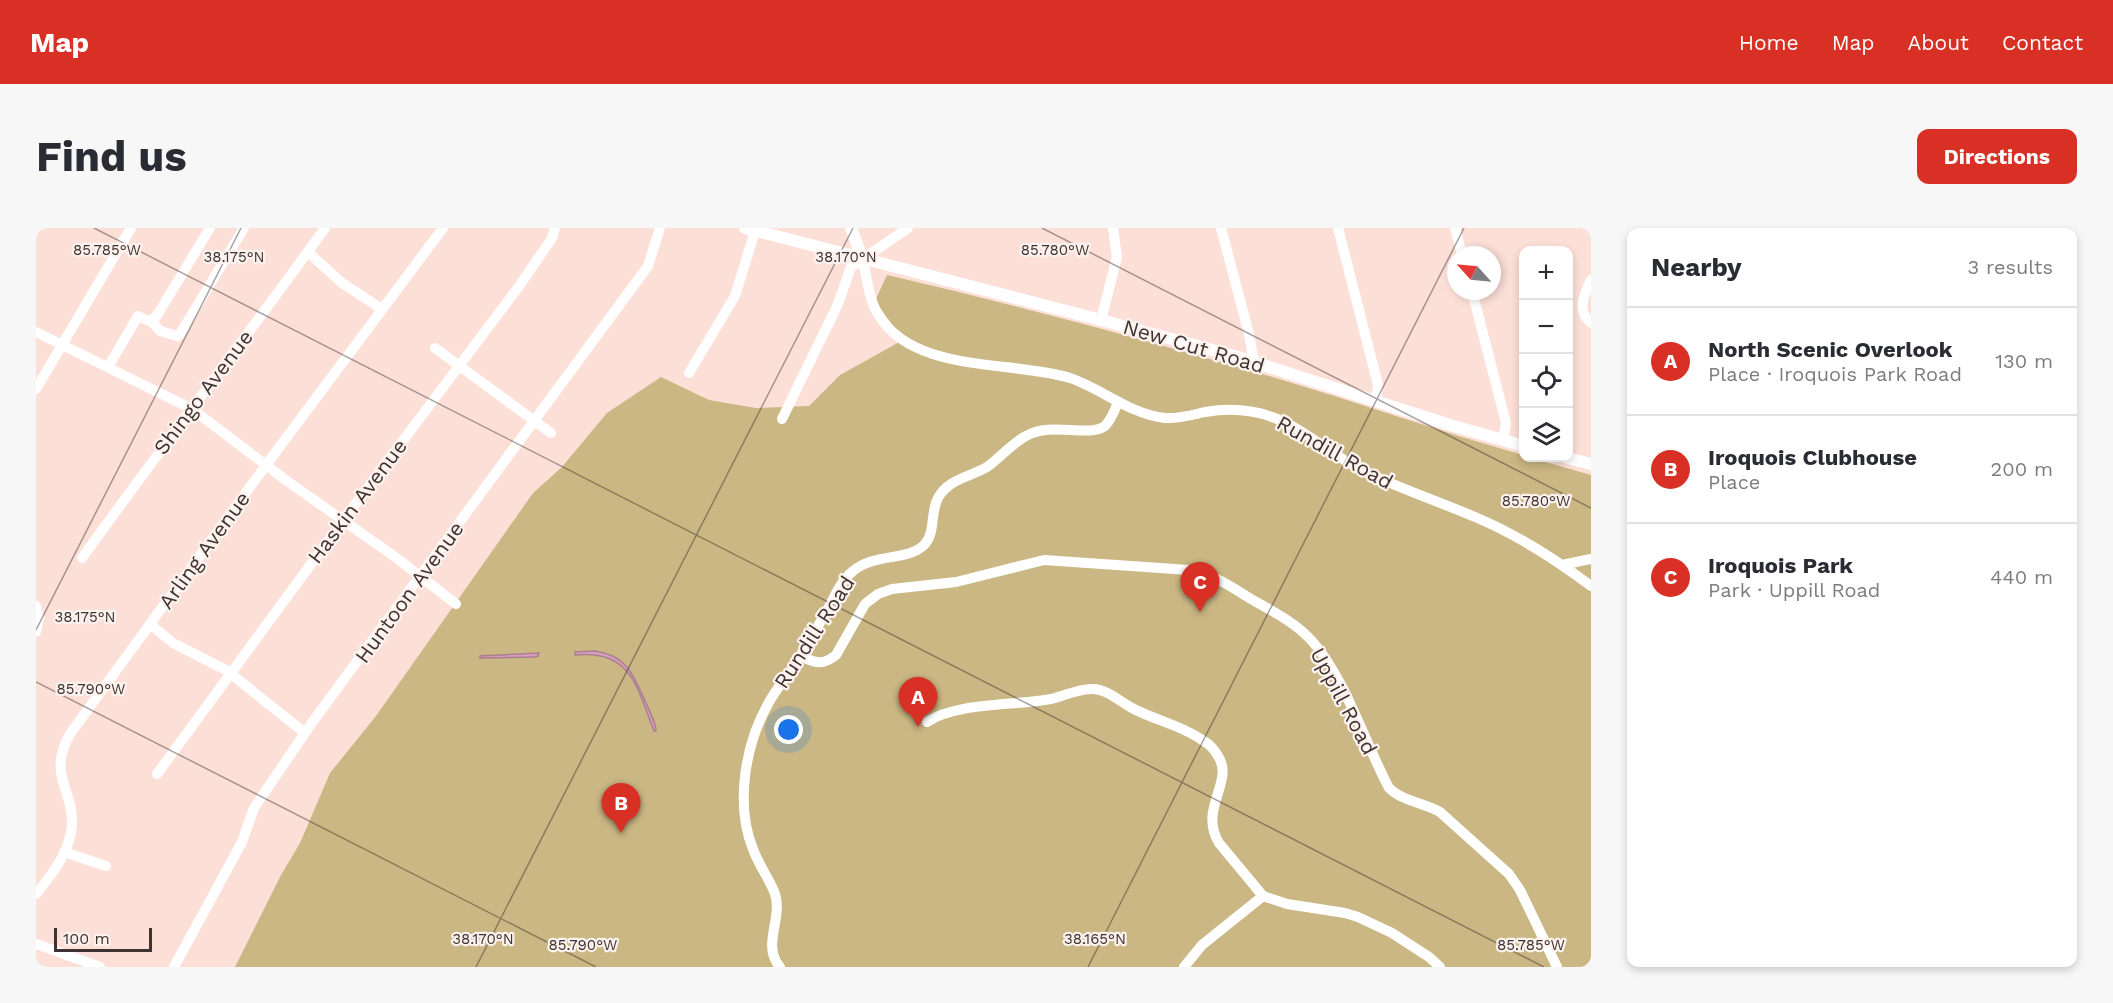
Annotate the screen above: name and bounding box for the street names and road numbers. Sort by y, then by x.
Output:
street label: New Cut Road [1120,314,1268,378]
street label: Shingo Avenue [148,325,258,459]
street label: Rundill Road [1273,410,1397,494]
street label: Haskin Avenue [302,434,412,568]
street label: Arling Avenue [153,486,255,614]
street label: Huntoon Avenue [349,516,469,668]
street label: Rundill Road [768,571,860,693]
street label: Uppill Road [1305,643,1383,759]

